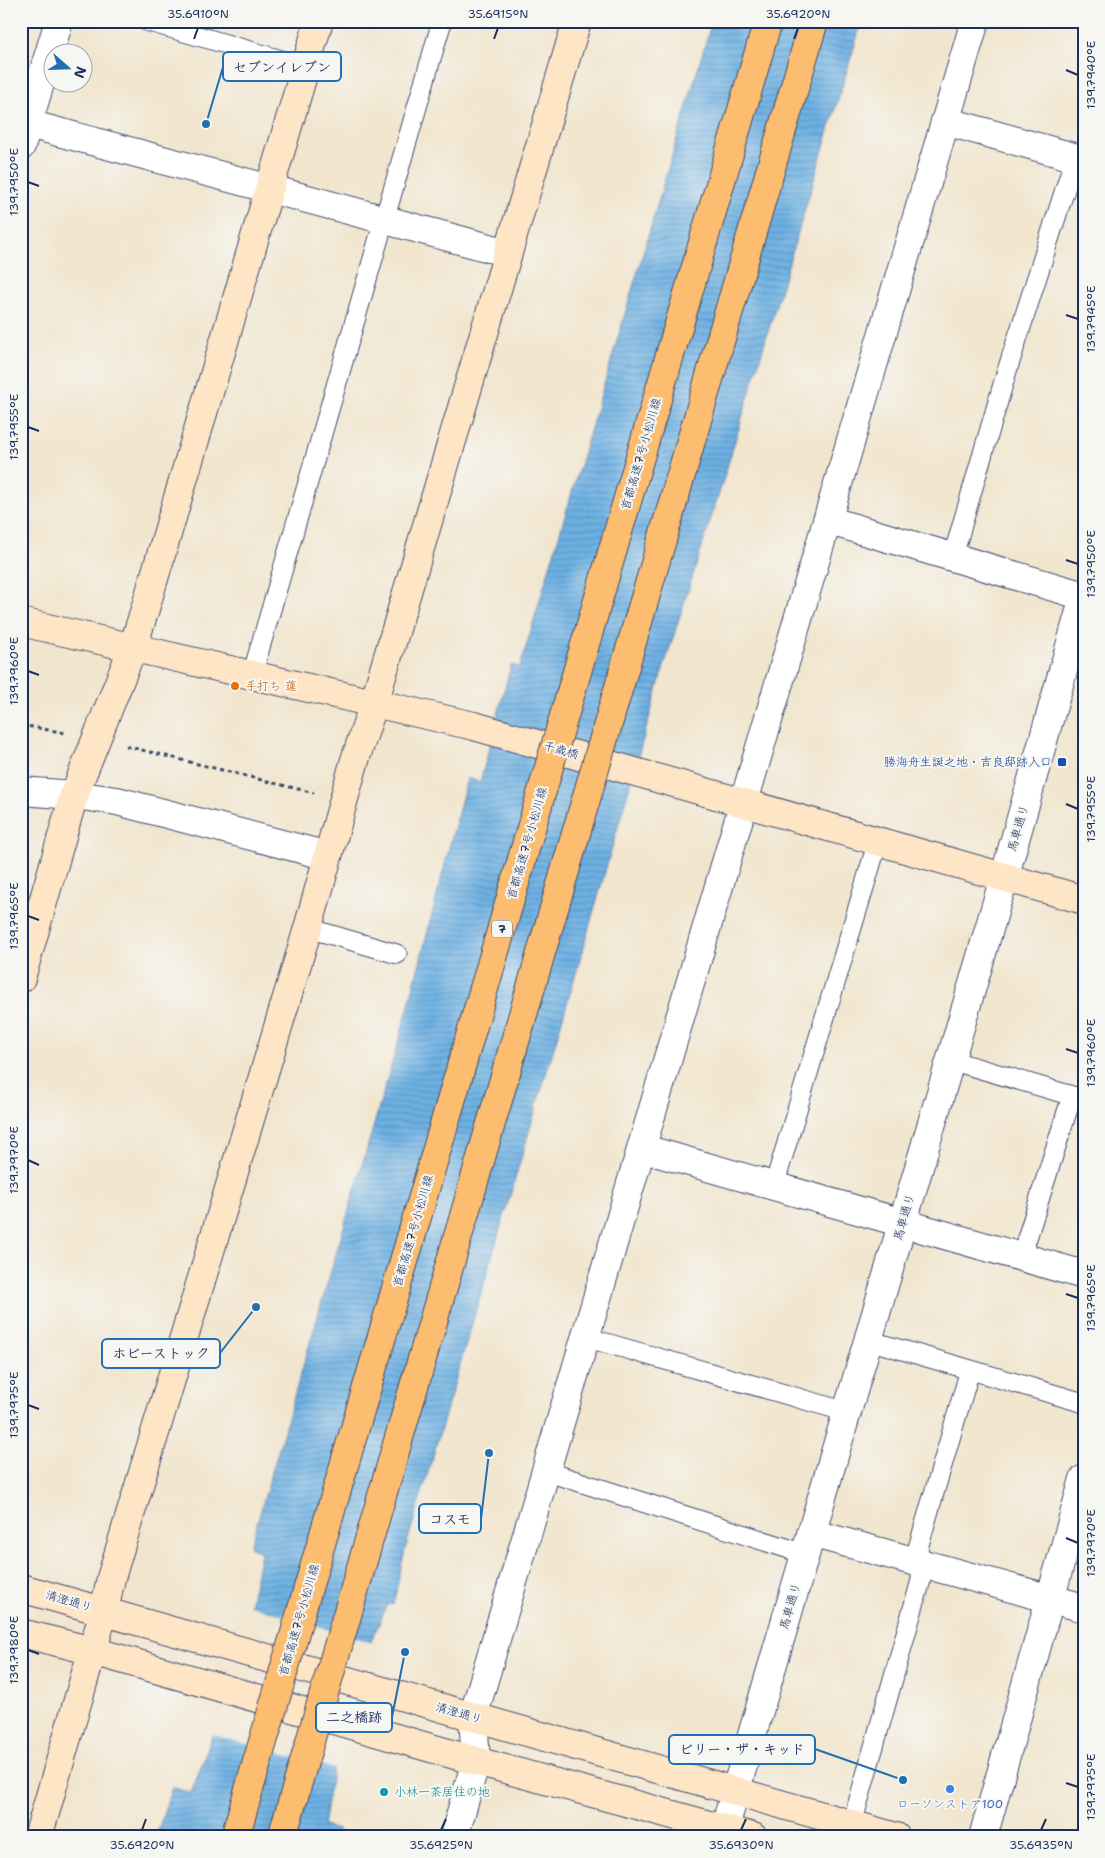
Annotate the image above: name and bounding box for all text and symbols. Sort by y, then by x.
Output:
text: 35.6910°N [167,6,229,22]
text: 35.6915°N [468,6,528,22]
text: 35.6920°N [766,6,830,22]
text: 139.7940°E [1083,41,1099,109]
north arrow [42,42,92,92]
callout: セブンイレブン [223,52,341,81]
text: セブンイレブン [233,58,331,76]
text: N [70,64,91,81]
text: 139.7950°E [6,148,22,216]
text: 139.7945°E [1083,285,1099,353]
text: 139.7955°E [6,394,22,460]
street label: 首都高速7号小松川線 [617,396,665,512]
text: 139.7950°E [1083,530,1099,598]
text: 139.7960°E [6,637,22,705]
place label: 手打ち 蓮 [245,678,297,694]
marker: 手打ち 蓮 [229,680,241,692]
street label: 千歳橋 [541,737,581,763]
place label: 勝海舟生誕之地・吉良邸跡入口 [884,754,1052,770]
marker: 勝海舟生誕之地・吉良邸跡入口 [1056,756,1068,768]
text: 139.7955°E [1083,776,1099,842]
street label: 首都高速7号小松川線 [503,785,551,901]
street label: 馬車通り [1004,803,1032,853]
text: 139.7965°E [6,882,22,950]
road number: 7 [492,921,512,938]
text: 139.7960°E [1083,1019,1099,1087]
text: 139.7970°E [6,1126,22,1194]
street label: 首都高速7号小松川線 [389,1173,437,1289]
street label: 馬車通り [890,1192,918,1242]
text: 139.7965°E [1083,1264,1099,1332]
callout: ホビーストック [102,1339,220,1368]
text: ホビーストック [112,1344,210,1362]
text: 139.7975°E [6,1372,22,1439]
callout: コスモ [419,1504,481,1533]
text: 139.7970°E [1083,1509,1099,1577]
text: コスモ [429,1510,471,1528]
street label: 首都高速7号小松川線 [275,1562,323,1678]
street label: 馬車通り [776,1581,804,1631]
street label: 清澄通り [44,1587,94,1615]
text: 139.7980°E [6,1616,22,1684]
street label: 清澄通り [434,1699,484,1727]
callout: 二之橋跡 [316,1703,392,1732]
text: 二之橋跡 [326,1708,382,1726]
callout: ビリー・ザ・キッド [669,1735,815,1764]
text: ビリー・ザ・キッド [679,1740,805,1758]
text: 139.7975°E [1083,1754,1099,1821]
marker: ローソンストア100 [944,1783,956,1795]
place label: 小林一茶居住の地 [394,1784,490,1800]
marker: 小林一茶居住の地 [378,1786,390,1798]
place label: ローソンストア100 [897,1796,1003,1812]
text: 35.6920°N [110,1837,174,1853]
text: 35.6925°N [409,1837,473,1853]
text: 35.6930°N [708,1837,774,1853]
text: 35.6935°N [1009,1837,1073,1853]

